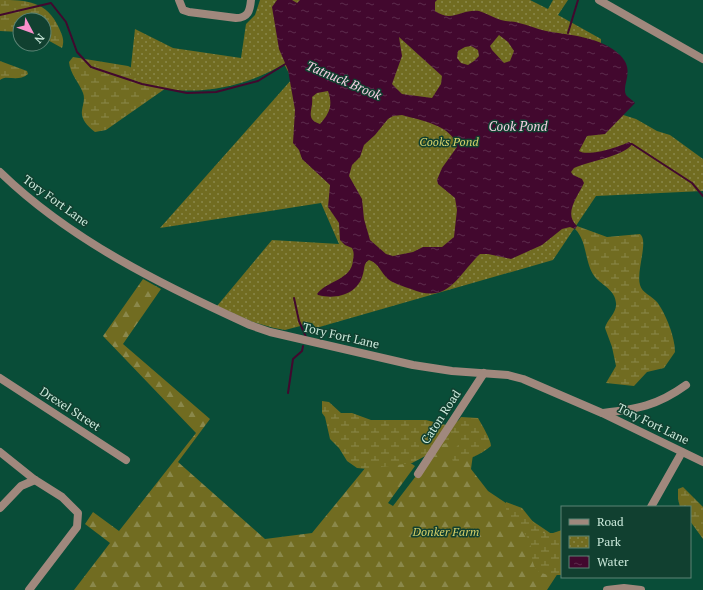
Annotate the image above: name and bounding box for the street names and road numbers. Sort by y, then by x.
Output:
street label: Tory Fort Lane [20,172,92,230]
street label: Tory Fort Lane [301,319,381,352]
street label: Drexel Street [37,383,104,434]
street label: Caton Road [417,386,464,447]
street label: Tory Fort Lane [615,400,692,447]

